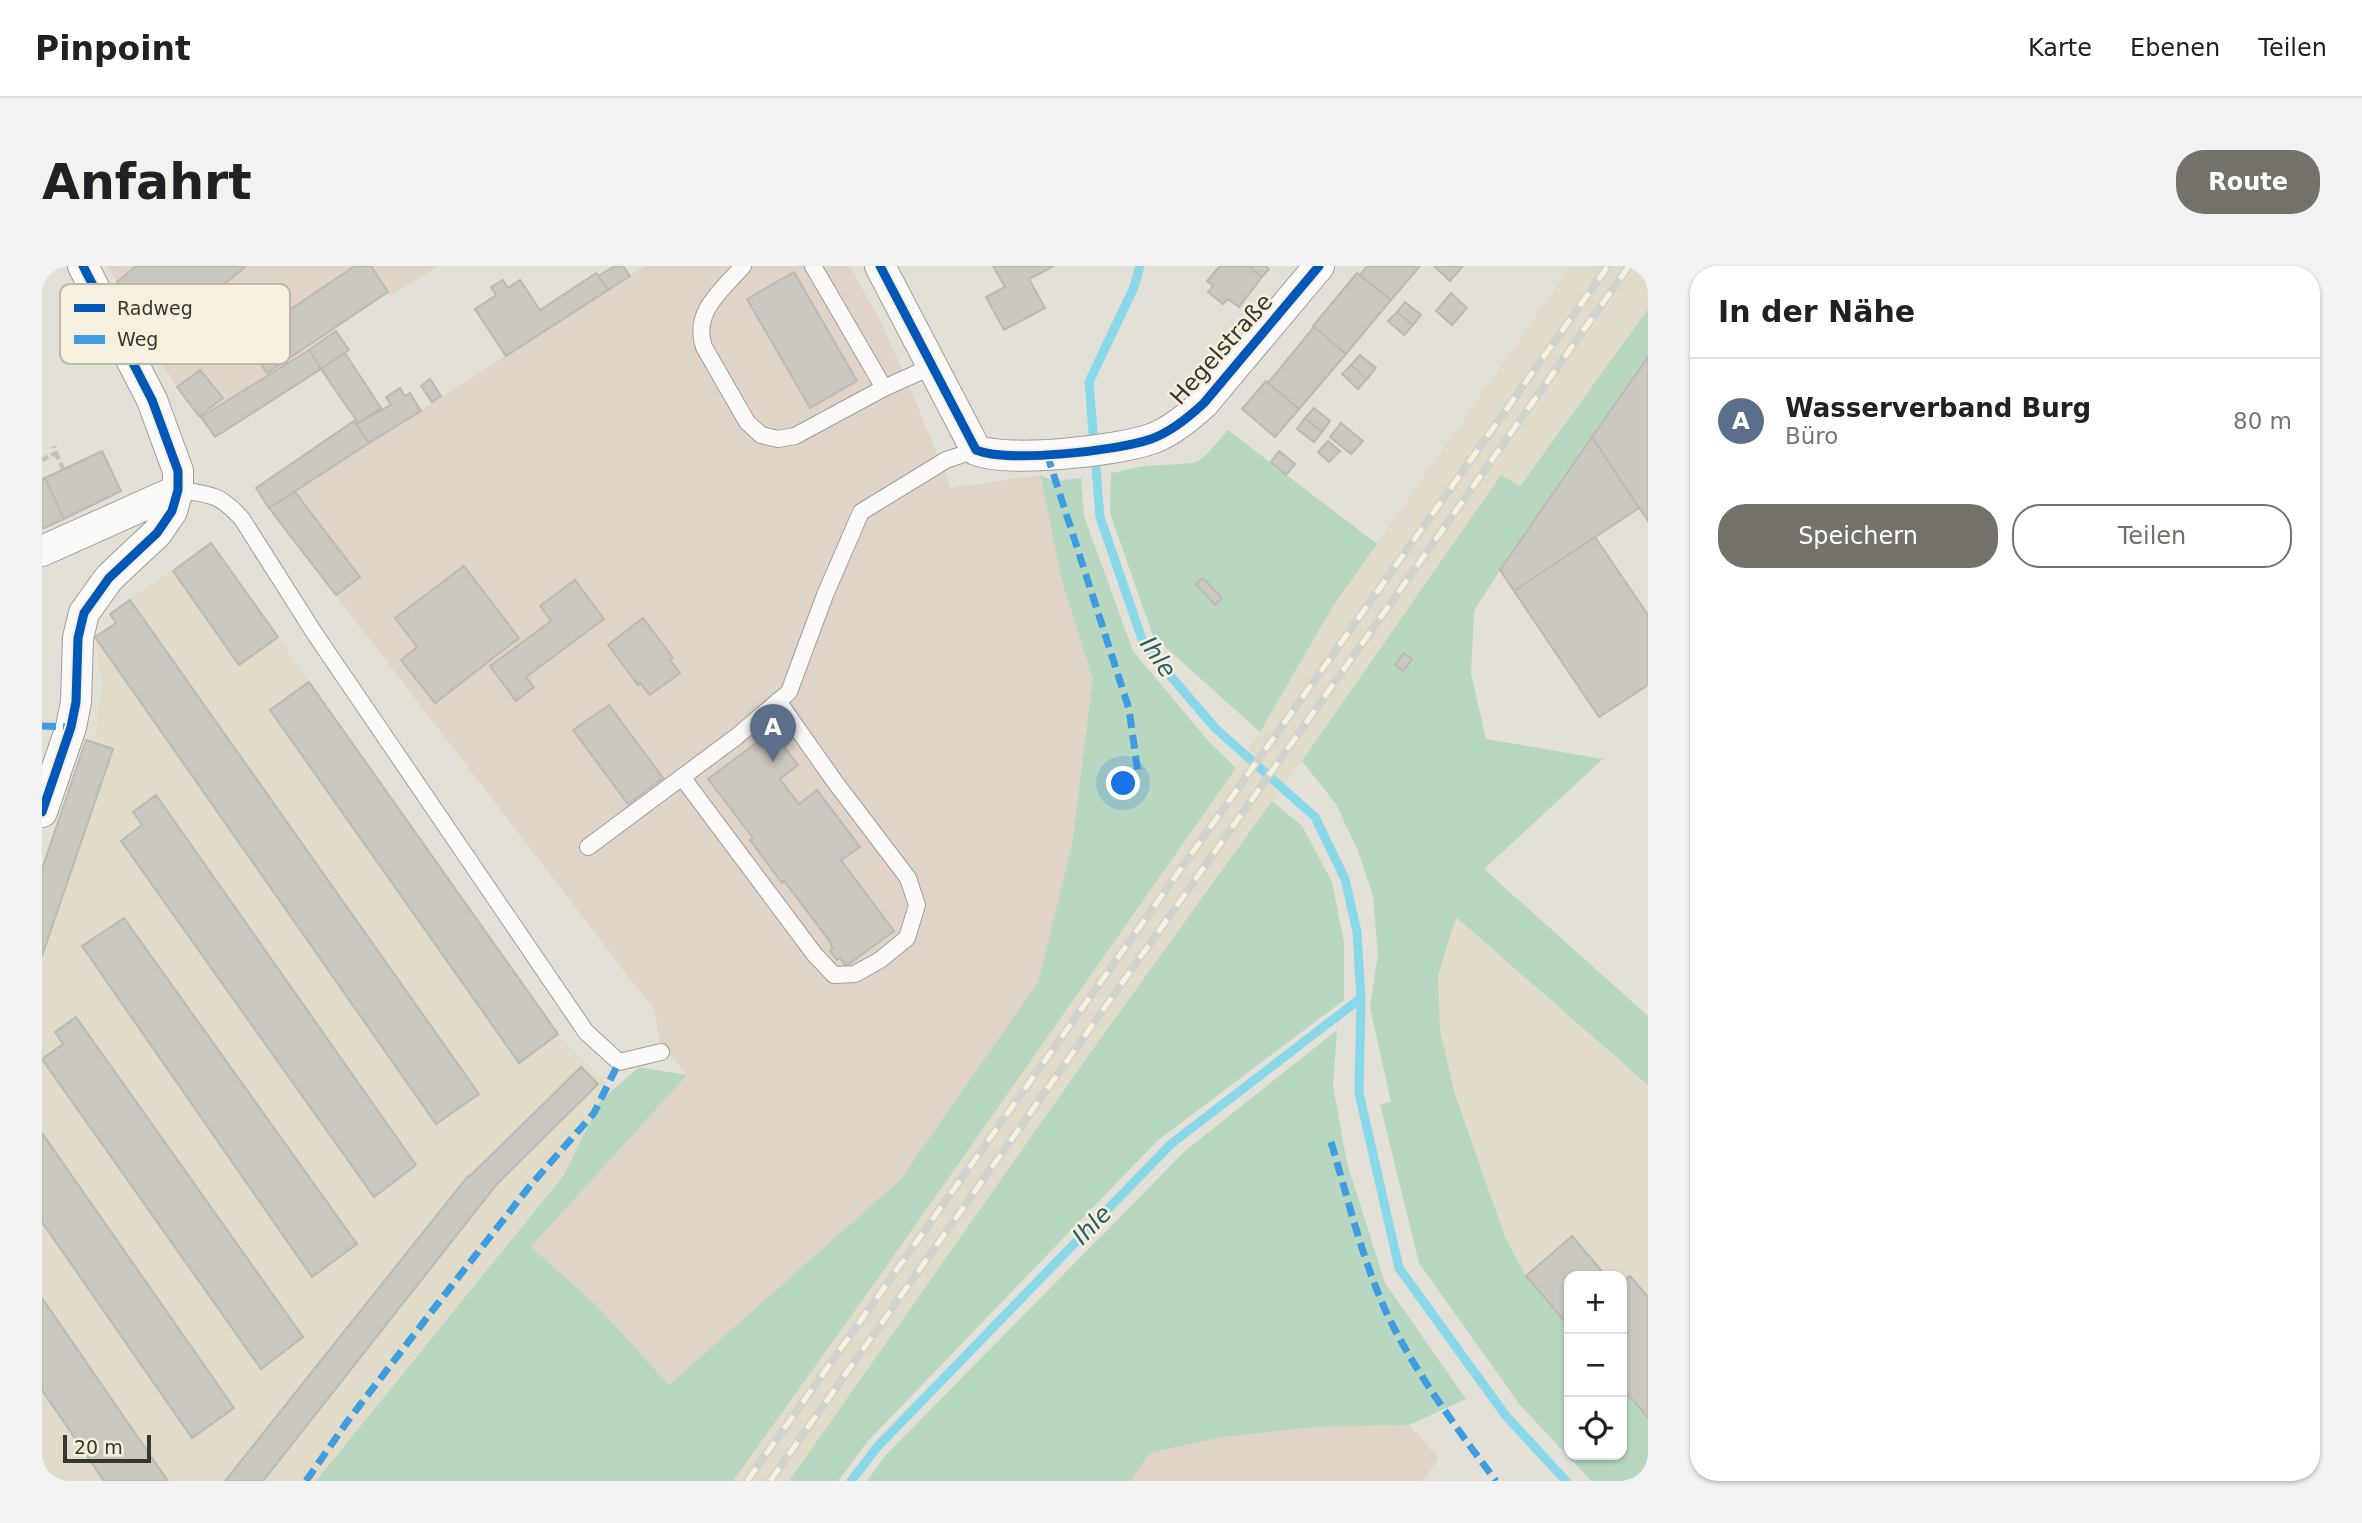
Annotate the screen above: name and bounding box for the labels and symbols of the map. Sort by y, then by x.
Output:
legend [60,284,290,364]
street label: Hegelstraße [1165,288,1277,410]
text: Radweg [117,297,193,319]
text: Weg [117,328,158,350]
water label: Ihle [1134,631,1182,683]
pin: A [750,704,796,762]
your location [1106,766,1140,800]
water label: Ihle [1067,1200,1117,1250]
scale bar [63,1432,150,1464]

